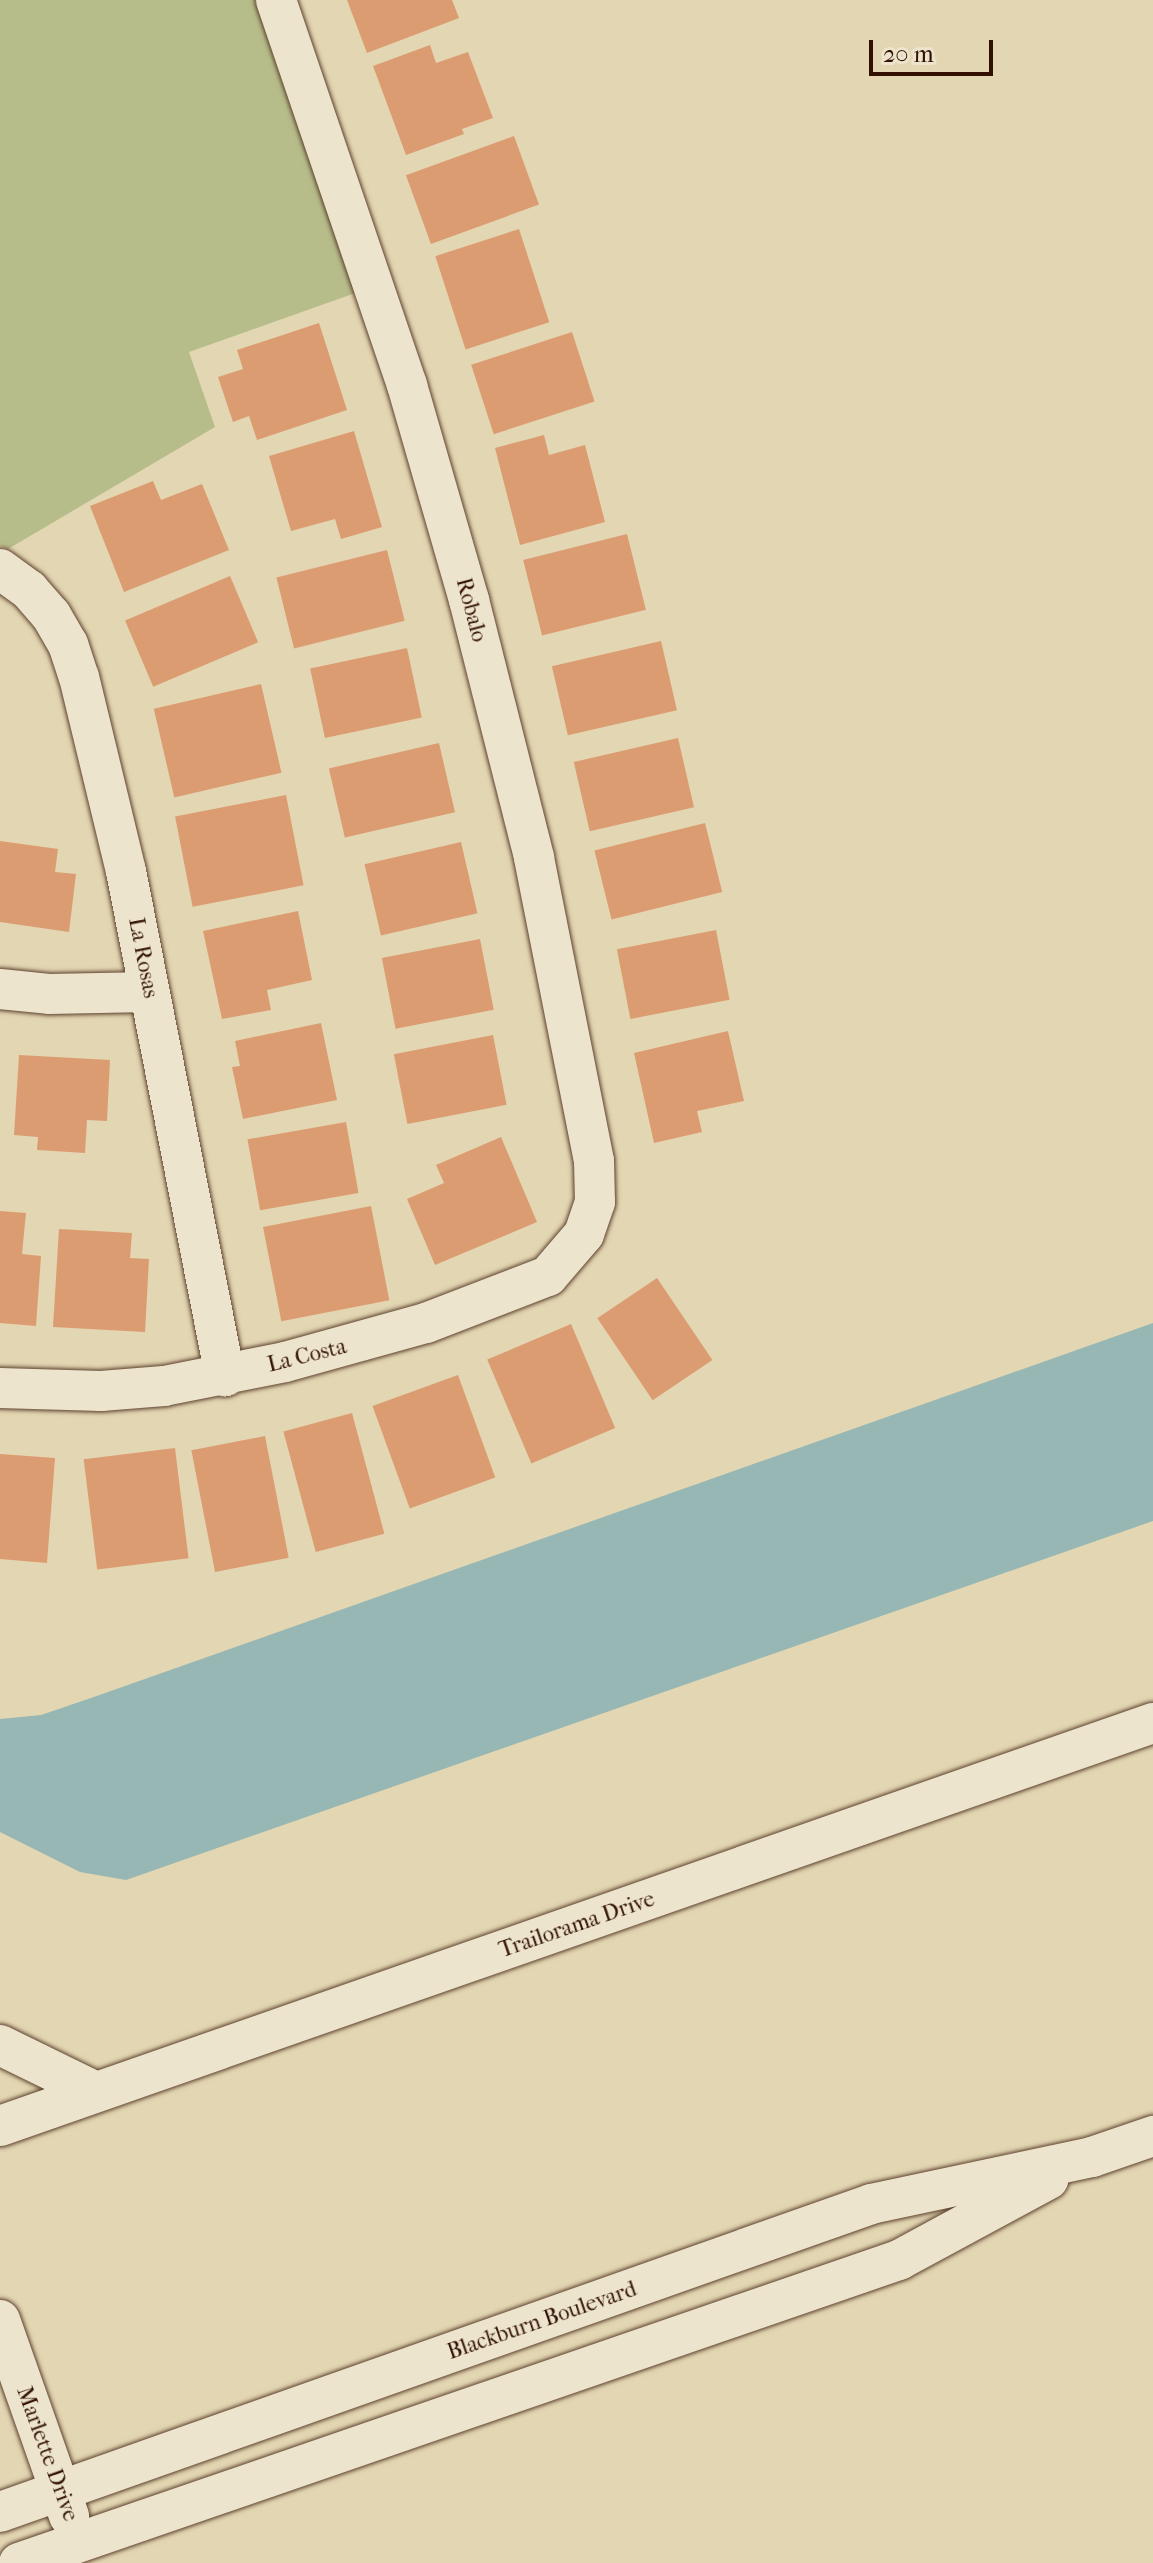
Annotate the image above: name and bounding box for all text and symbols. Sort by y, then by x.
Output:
scale bar [873,24,997,74]
text: 20 m [883,40,934,68]
street label: Robalo [450,575,492,645]
street label: La Rosas [122,916,164,1000]
street label: La Costa [265,1333,349,1379]
street label: Trailorama Drive [496,1886,658,1964]
street label: Blackburn Boulevard [444,2276,640,2366]
street label: Marlette Drive [10,2383,84,2525]

